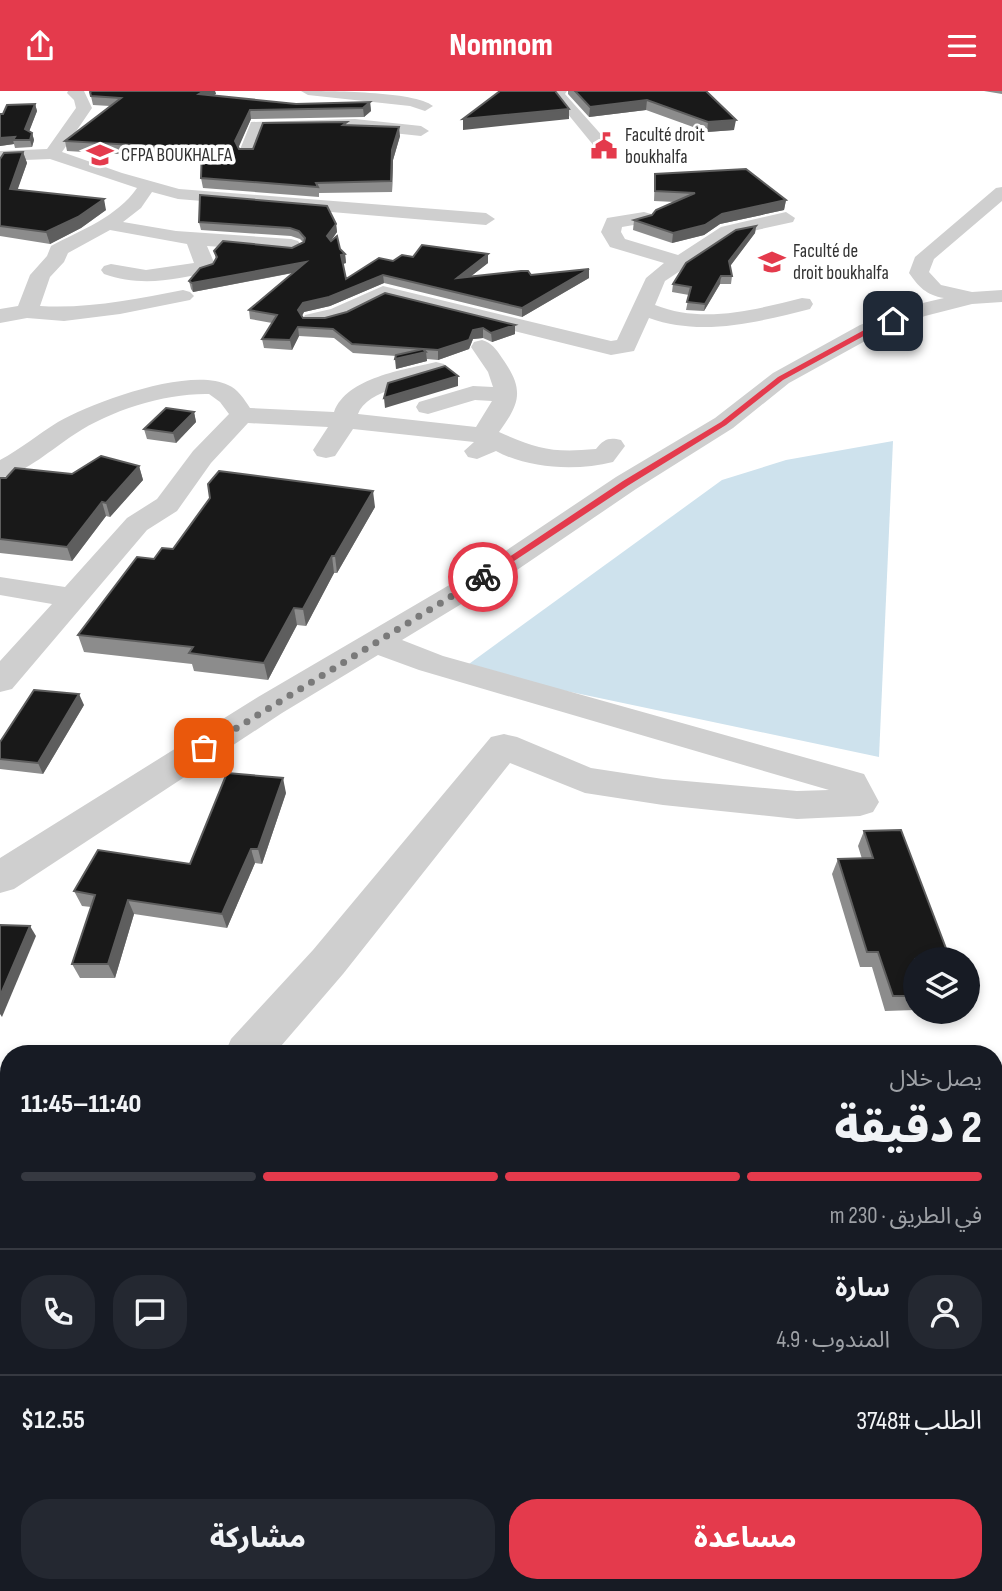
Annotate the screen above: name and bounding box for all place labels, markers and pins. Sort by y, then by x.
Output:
place label: Faculté droit boukhalfa [625,124,705,169]
public building icon: Faculté droit boukhalfa [589,131,619,161]
school or university icon: CFPA BOUKHALFA [85,140,115,170]
place label: CFPA BOUKHALFA [121,144,233,167]
place label: Faculté de droit boukhalfa [793,240,889,285]
school or university icon: Faculté de droit boukhalfa [757,247,787,277]
pin [863,291,923,351]
pin [174,718,234,778]

